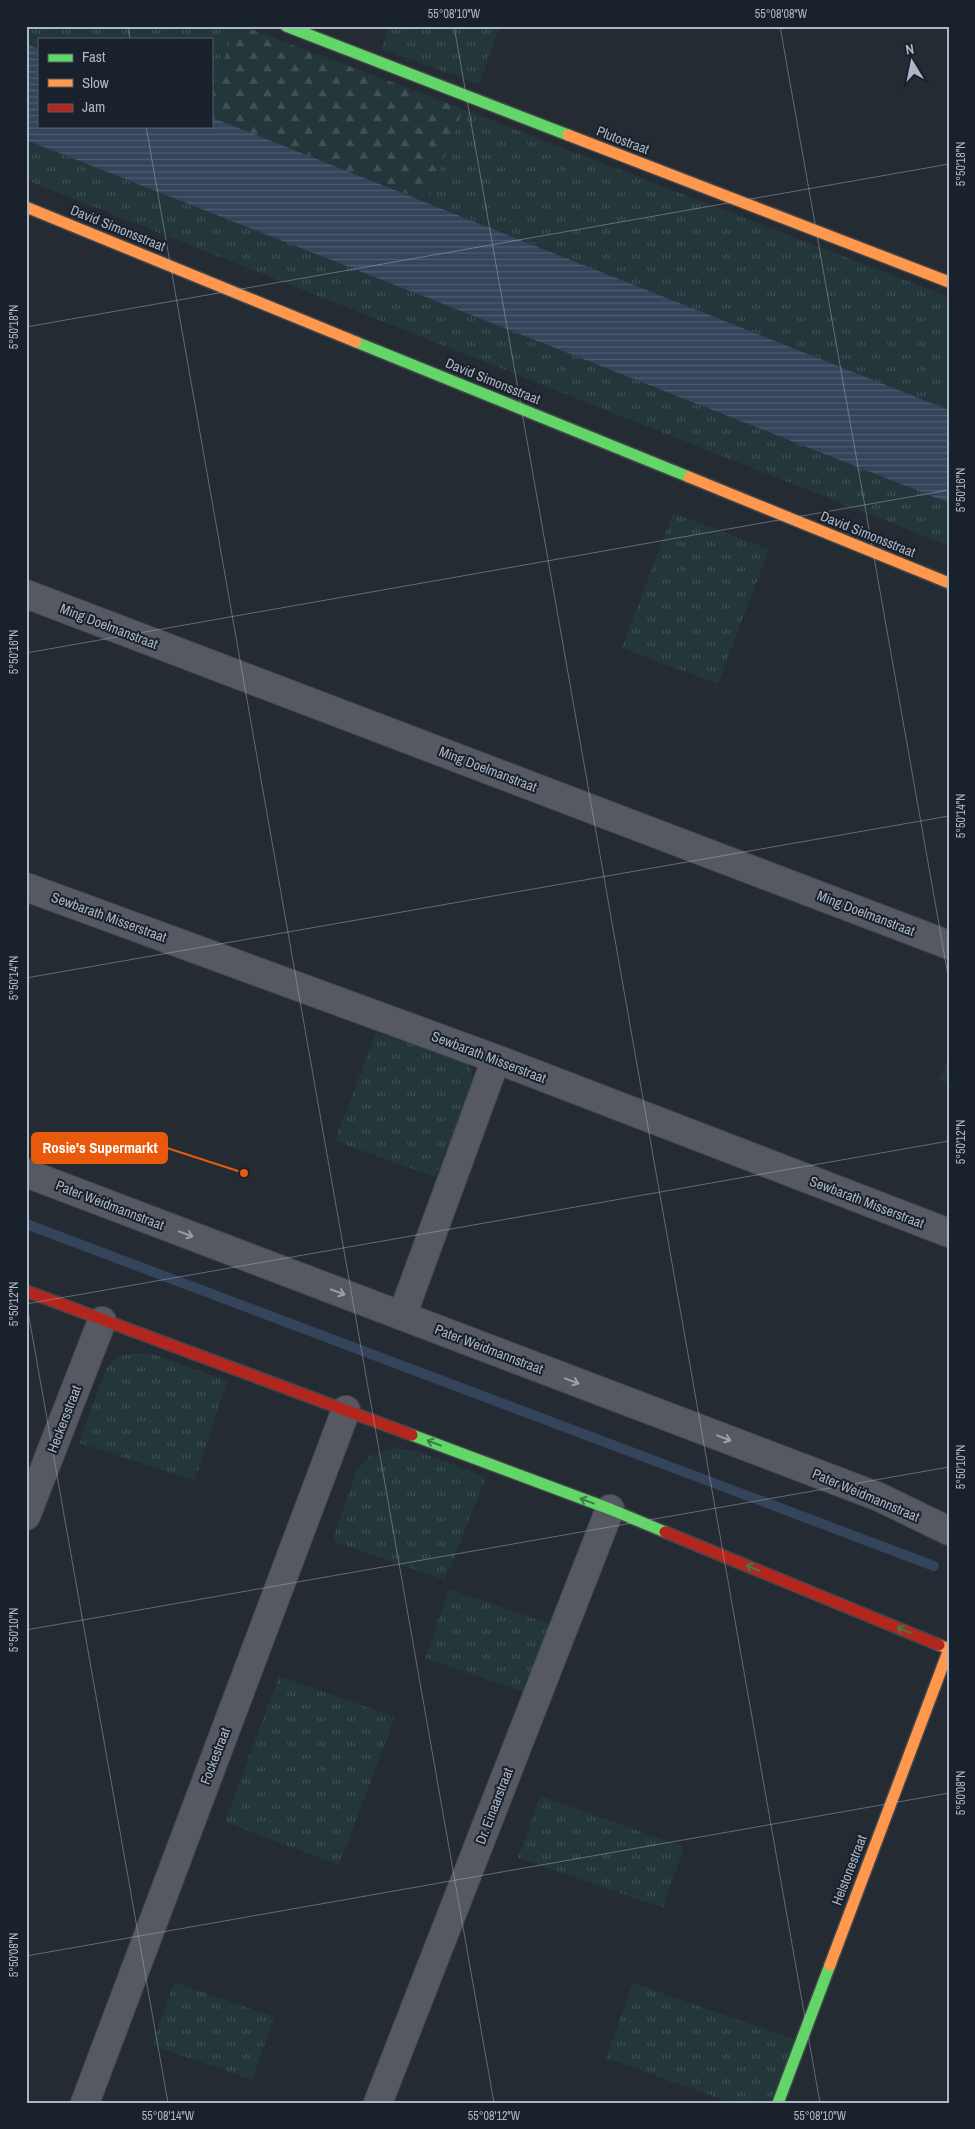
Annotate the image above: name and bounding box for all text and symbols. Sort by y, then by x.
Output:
text: 55°08'10"W [428,6,481,22]
text: 55°08'08"W [755,6,808,22]
legend [38,38,212,128]
north arrow [888,38,938,88]
text: N [904,40,915,59]
text: Fast [82,46,106,67]
text: Slow [82,72,109,93]
text: Jam [82,96,105,117]
street label: Plutostraat [594,122,652,158]
text: 5°50'18"N [953,142,969,186]
street label: David Simonsstraat [68,201,168,255]
text: 5°50'18"N [6,305,22,349]
street label: David Simonsstraat [443,354,543,408]
text: 5°50'16"N [953,468,969,512]
street label: David Simonsstraat [818,507,918,561]
street label: Ming Doelmanstraat [58,599,160,653]
text: 5°50'16"N [6,630,22,674]
street label: Ming Doelmanstraat [437,742,539,796]
text: 5°50'14"N [953,794,969,838]
street label: Ming Doelmanstraat [815,886,917,940]
street label: Sewbarath Misserstraat [49,888,169,946]
text: 5°50'14"N [6,956,22,1000]
street label: Sewbarath Misserstraat [429,1027,549,1087]
text: 5°50'12"N [953,1120,969,1164]
callout: Rosie's Supermarkt [32,1133,167,1163]
text: Rosie's Supermarkt [42,1137,158,1158]
street label: Sewbarath Misserstraat [807,1172,927,1232]
street label: Pater Weidmannstraat [53,1176,167,1234]
one-way arrow [178,1230,193,1239]
text: 5°50'12"N [6,1282,22,1326]
one-way arrow [330,1288,345,1297]
street label: Pater Weidmannstraat [432,1320,546,1378]
one-way arrow [564,1377,579,1386]
street label: Heckersstraat [43,1383,85,1455]
one-way arrow [715,1434,731,1443]
one-way arrow [427,1438,443,1447]
text: 5°50'10"N [953,1445,969,1489]
street label: Pater Weidmannstraat [810,1464,922,1526]
one-way arrow [579,1496,595,1505]
one-way arrow [746,1563,761,1573]
text: 5°50'10"N [6,1608,22,1652]
one-way arrow [897,1625,912,1634]
street label: Fockestraat [196,1725,234,1787]
street label: Dr. Einaarstraat [471,1765,517,1847]
text: 5°50'08"N [953,1771,969,1815]
street label: Helstonestraat [827,1832,871,1908]
text: 5°50'08"N [6,1933,22,1977]
text: 55°08'14"W [142,2108,195,2124]
text: 55°08'12"W [468,2108,521,2124]
text: 55°08'10"W [794,2108,847,2124]

